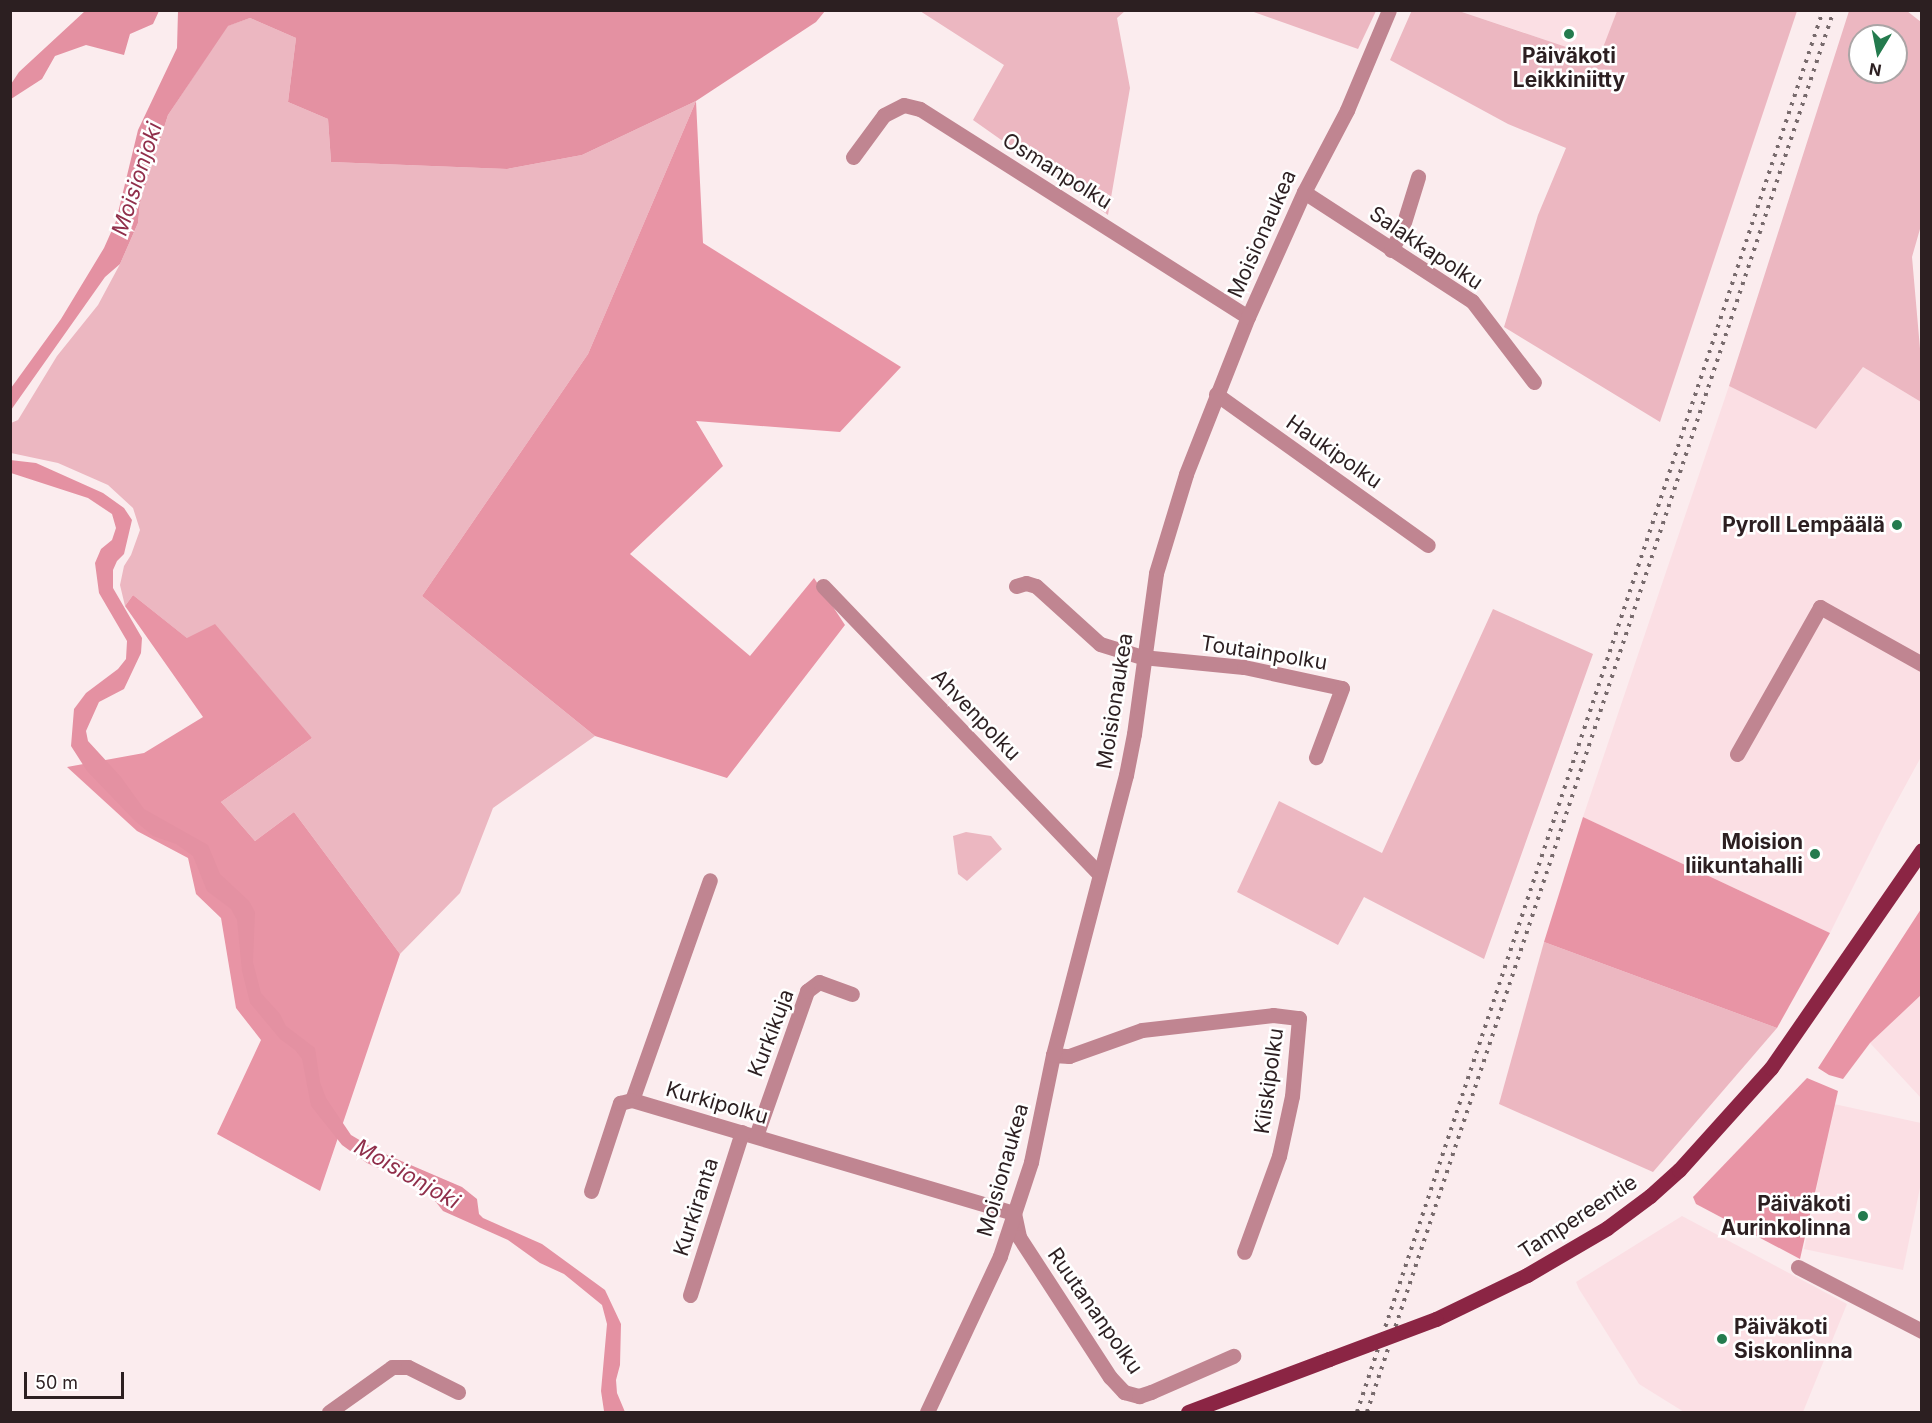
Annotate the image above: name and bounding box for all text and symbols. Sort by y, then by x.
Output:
north arrow [1848,24,1908,84]
marker: Päiväkoti Leikkiniitty [1562,27,1576,41]
place label: Päiväkoti Leikkiniitty [1513,43,1625,93]
text: N [1867,59,1883,81]
water label: Moisionjoki [106,119,168,239]
street label: Osmanpolku [998,127,1116,215]
street label: Moisionaukea [1223,166,1301,302]
street label: Salakkapolku [1364,201,1488,295]
street label: Haukipolku [1281,410,1387,494]
place label: Pyroll Lempäälä [1722,512,1885,538]
marker: Pyroll Lempäälä [1890,518,1904,532]
street label: Moisionaukea [1092,631,1138,771]
street label: Toutainpolku [1199,631,1329,675]
street label: Ahvenpolku [926,664,1026,766]
place label: Moision liikuntahalli [1685,829,1803,879]
marker: Moision liikuntahalli [1808,847,1822,861]
street label: Kurkikuja [743,986,799,1080]
street label: Kiiskipolku [1249,1026,1289,1136]
street label: Kurkipolku [663,1076,771,1130]
street label: Moisionaukea [972,1101,1034,1239]
water label: Moisionjoki [350,1133,464,1215]
street label: Kurkiranta [668,1155,724,1259]
street label: Tampereentie [1514,1169,1642,1265]
place label: Päiväkoti Aurinkolinna [1720,1191,1851,1241]
marker: Päiväkoti Aurinkolinna [1856,1209,1870,1223]
street label: Ruutananpolku [1042,1243,1148,1379]
place label: Päiväkoti Siskonlinna [1734,1314,1853,1364]
marker: Päiväkoti Siskonlinna [1715,1332,1729,1346]
scale bar [27,1360,128,1398]
text: 50 m [35,1372,78,1393]

